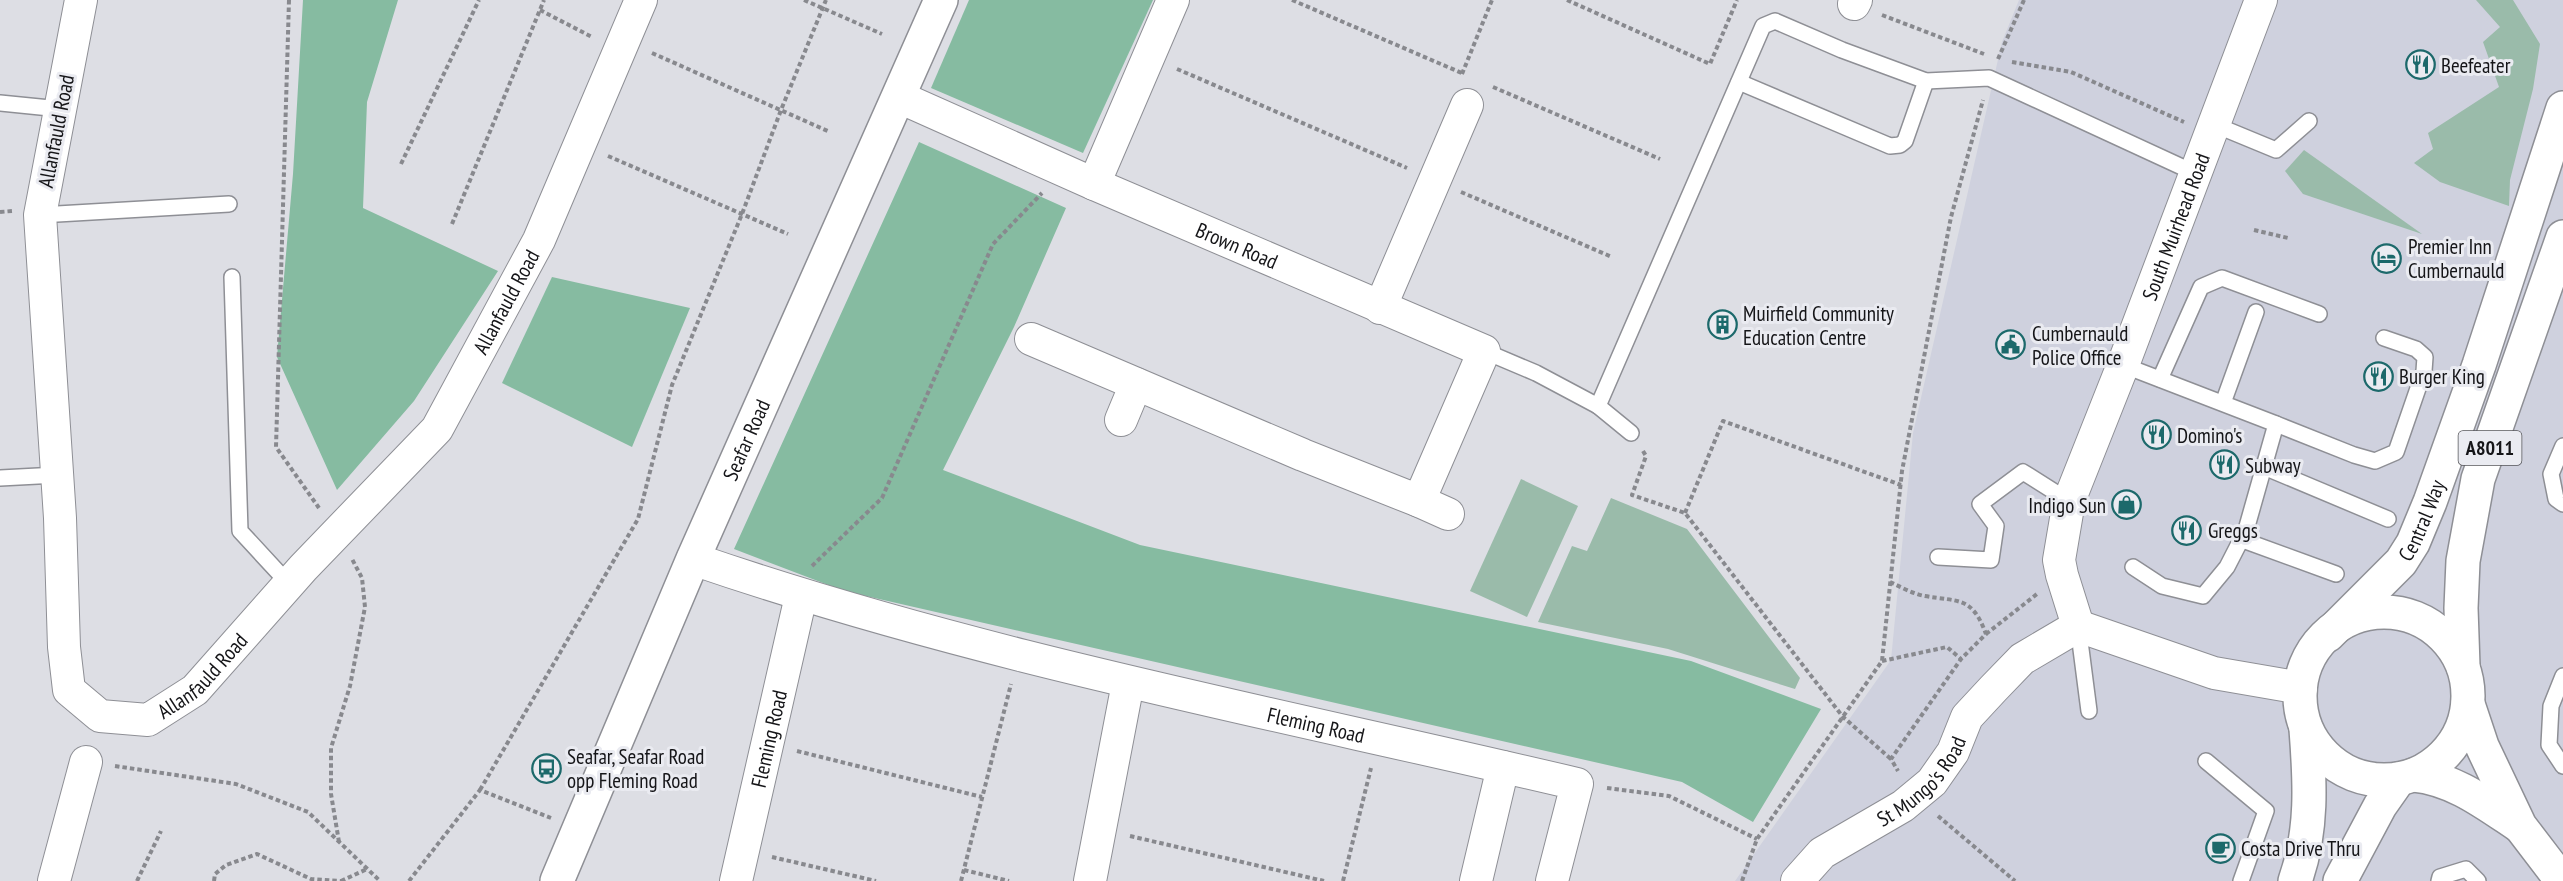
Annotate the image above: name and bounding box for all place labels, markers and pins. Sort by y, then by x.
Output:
restaurant icon: Beefeater [2404,49,2436,81]
place label: Beefeater [2441,52,2511,79]
place label: Premier Inn Cumbernauld [2408,233,2504,284]
hotel icon: Premier Inn Cumbernauld [2371,242,2403,274]
place label: Muirfield Community Education Centre [1743,300,1894,351]
building icon: Muirfield Community Education Centre [1706,309,1738,341]
place label: Cumbernauld Police Office [2032,320,2128,371]
public building icon: Cumbernauld Police Office [1995,329,2027,361]
restaurant icon: Burger King [2362,360,2394,392]
place label: Burger King [2399,363,2485,390]
restaurant icon: Domino's [2140,419,2172,451]
place label: Domino's [2177,422,2242,449]
restaurant icon: Subway [2208,449,2240,481]
place label: Subway [2245,452,2301,479]
shop icon: Indigo Sun [2111,489,2143,521]
place label: Indigo Sun [2028,492,2106,519]
restaurant icon: Greggs [2171,514,2203,546]
place label: Greggs [2208,517,2258,544]
place label: Seafar, Seafar Road opp Fleming Road [567,743,704,794]
bus stop icon: Seafar, Seafar Road opp Fleming Road [530,752,562,784]
cafe icon: Costa Drive Thru [2204,832,2236,864]
place label: Costa Drive Thru [2241,835,2360,862]

